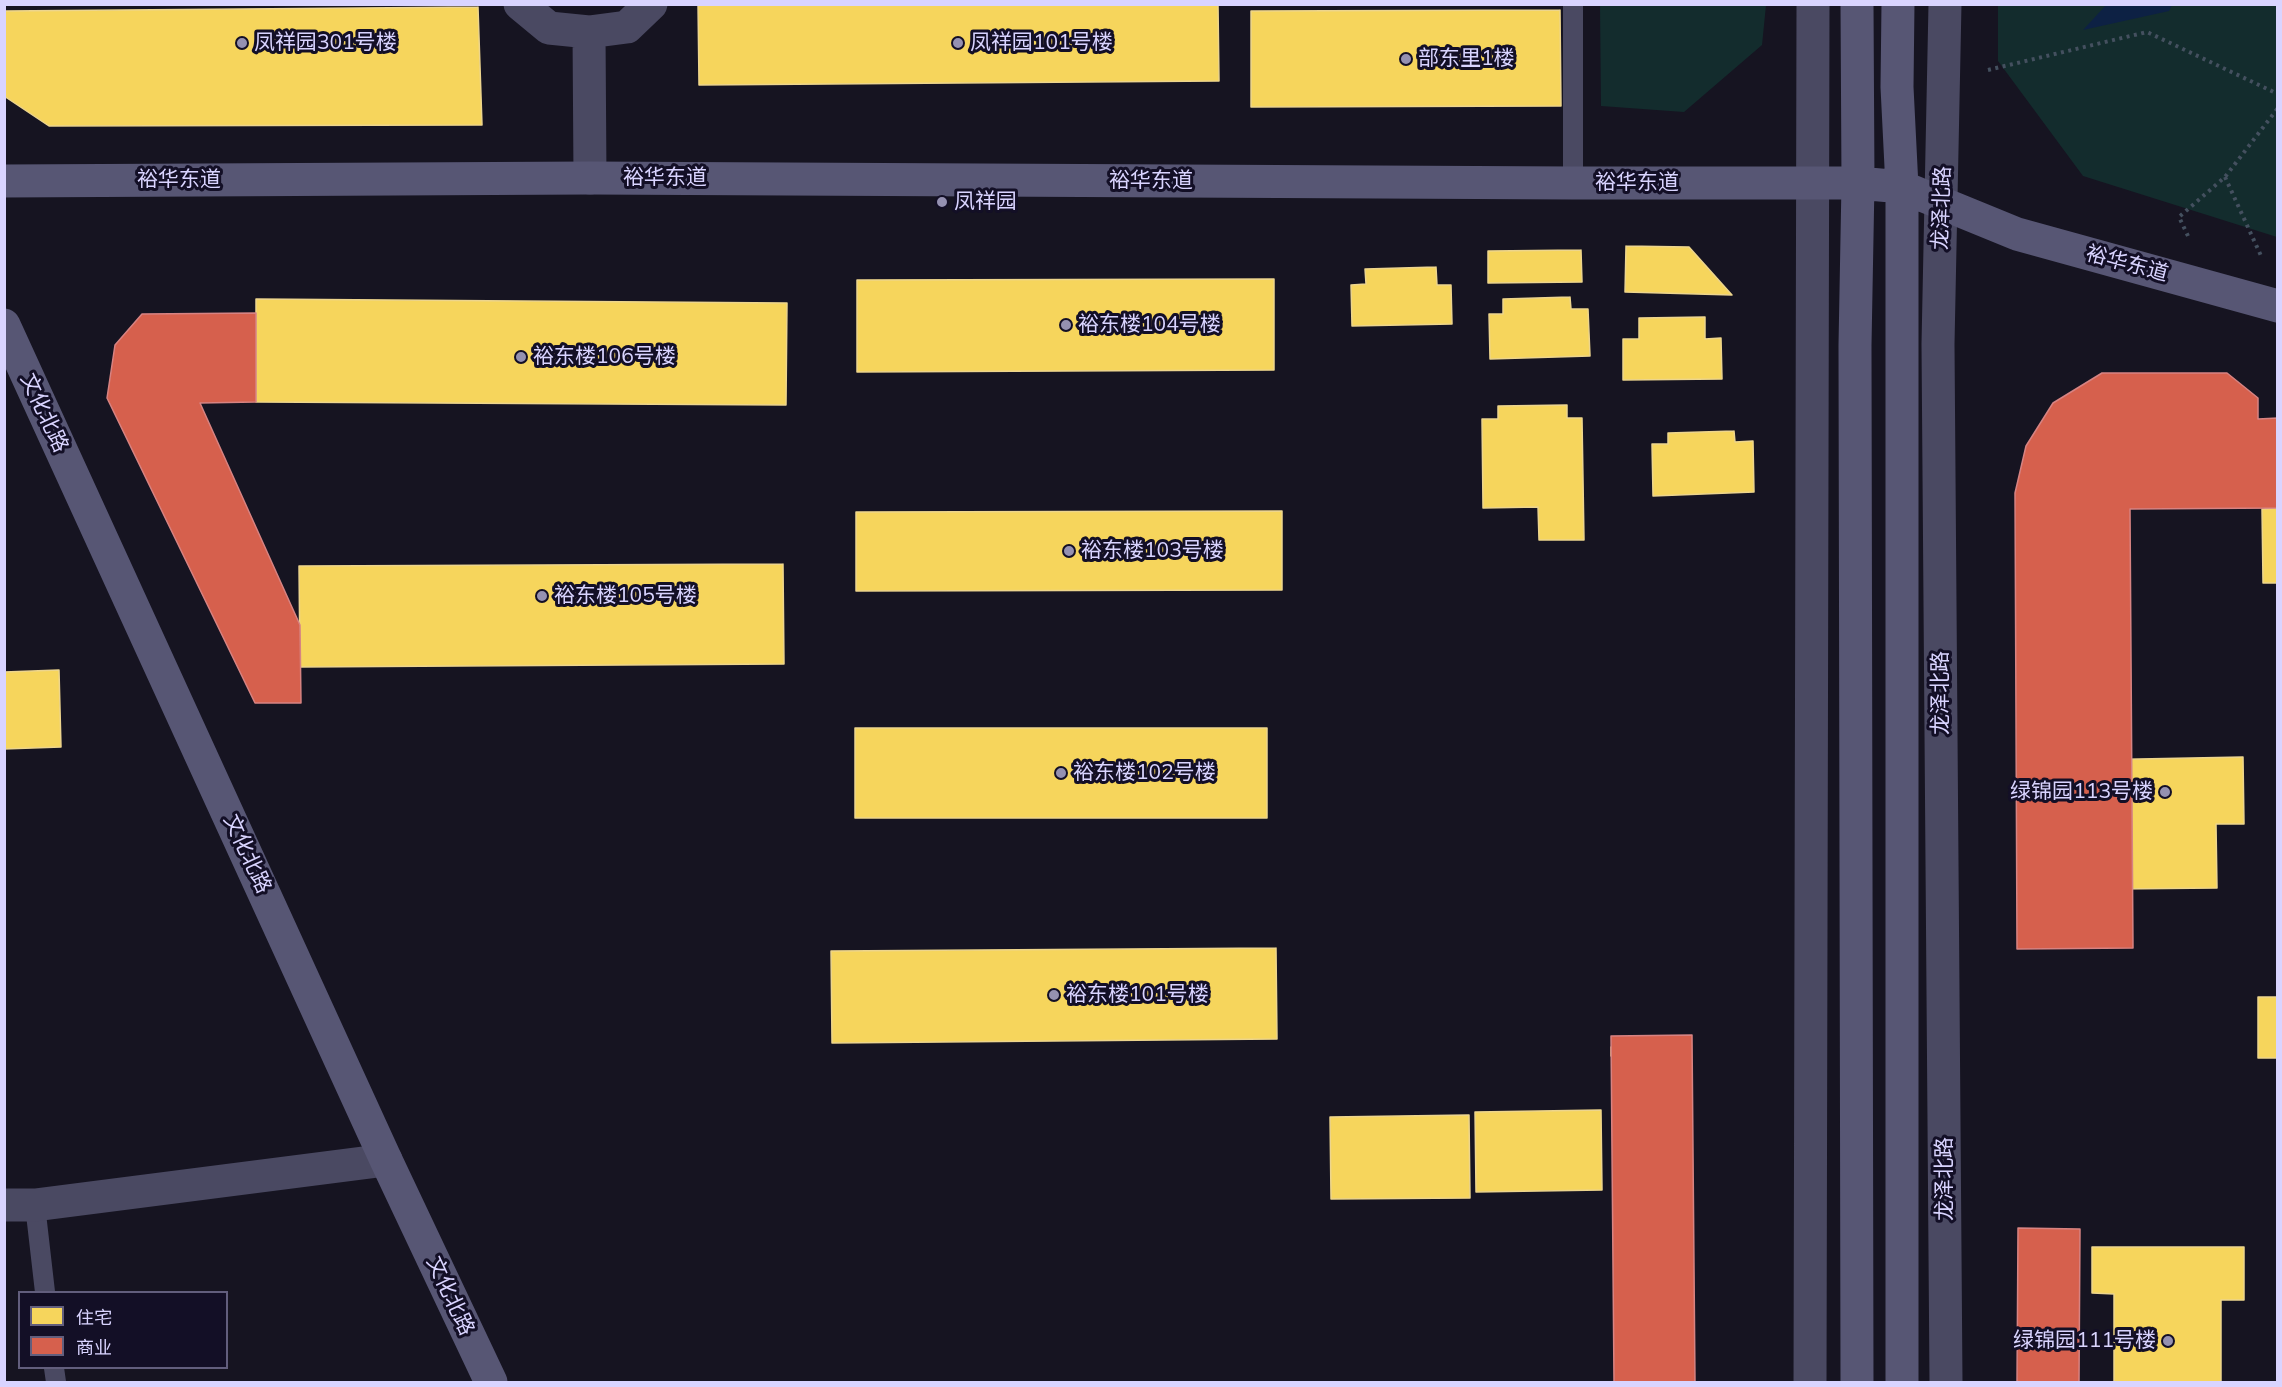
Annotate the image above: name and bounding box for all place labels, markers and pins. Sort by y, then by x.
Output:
place label: 凤祥园301号楼 [254,30,397,56]
place label: 凤祥园101号楼 [970,30,1113,56]
marker: 凤祥园301号楼 [235,36,249,50]
marker: 凤祥园101号楼 [951,36,965,50]
place label: 部东里1楼 [1418,46,1515,72]
marker: 部东里1楼 [1399,52,1413,66]
place label: 凤祥园 [954,189,1017,215]
marker: 凤祥园 [935,195,949,209]
place label: 裕东楼104号楼 [1078,312,1221,338]
marker: 裕东楼104号楼 [1059,318,1073,332]
place label: 裕东楼106号楼 [533,344,676,370]
marker: 裕东楼106号楼 [514,350,528,364]
place label: 裕东楼103号楼 [1081,538,1224,564]
marker: 裕东楼103号楼 [1062,544,1076,558]
place label: 裕东楼105号楼 [554,583,697,609]
marker: 裕东楼105号楼 [535,589,549,603]
place label: 裕东楼102号楼 [1073,760,1216,786]
marker: 裕东楼102号楼 [1054,766,1068,780]
place label: 绿锦园113号楼 [2010,779,2153,805]
marker: 绿锦园113号楼 [2158,785,2172,799]
place label: 裕东楼101号楼 [1066,982,1209,1008]
marker: 裕东楼101号楼 [1047,988,1061,1002]
place label: 绿锦园111号楼 [2013,1328,2156,1354]
marker: 绿锦园111号楼 [2161,1334,2175,1348]

